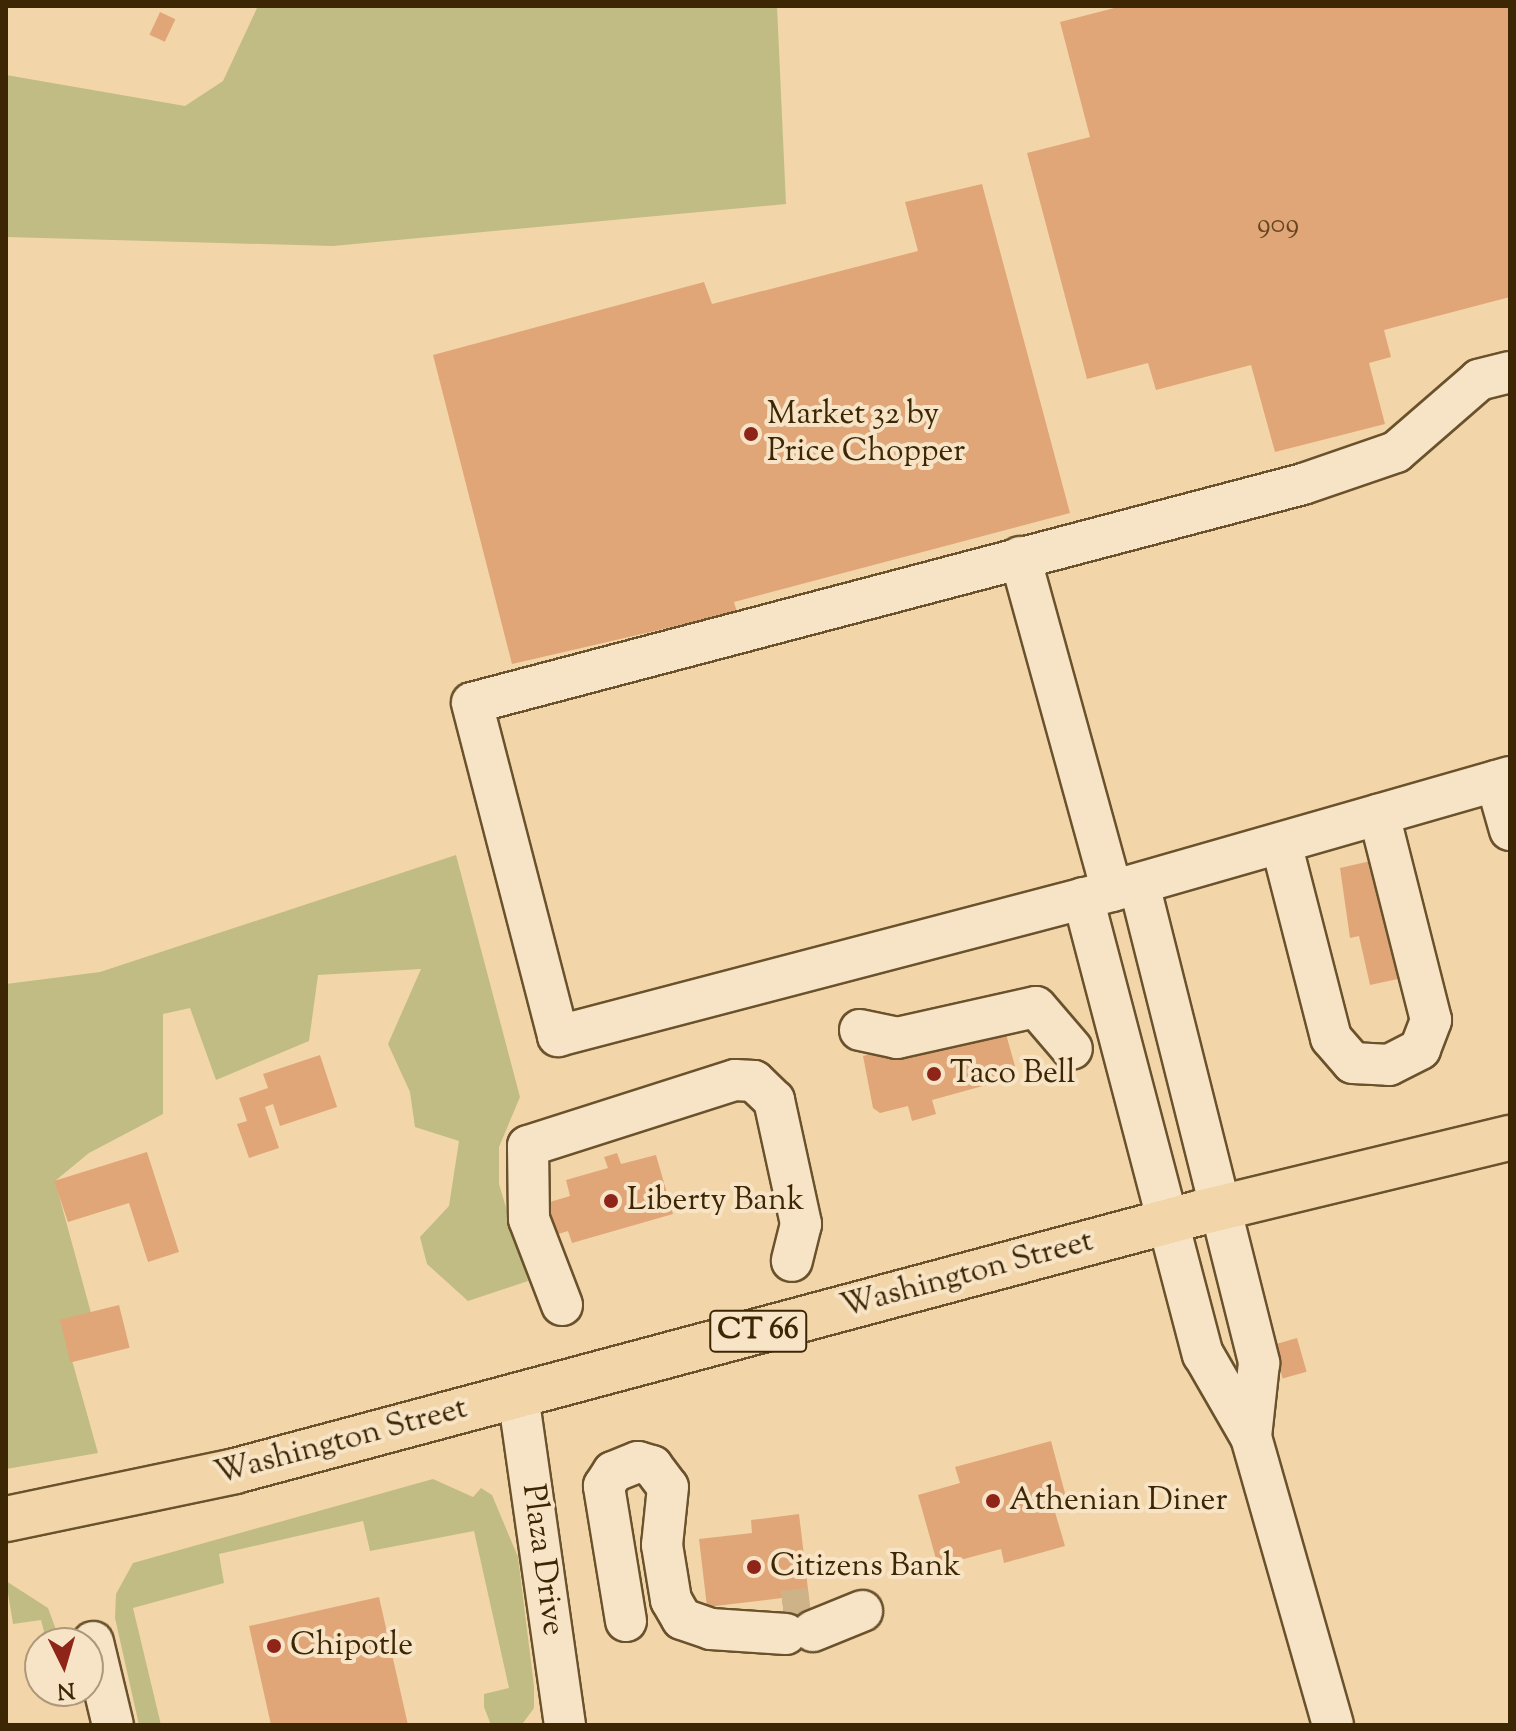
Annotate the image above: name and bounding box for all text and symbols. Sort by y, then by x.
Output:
house number: 909 [1257,208,1299,242]
place label: Market 32 by Price Chopper [767,397,965,472]
marker: Market 32 by Price Chopper [742,425,760,443]
place label: Taco Bell [950,1055,1076,1093]
marker: Taco Bell [925,1065,943,1083]
place label: Liberty Bank [627,1182,804,1220]
marker: Liberty Bank [602,1192,620,1210]
street label: Washington Street [837,1223,1097,1327]
road number: CT 66 [708,1305,808,1357]
street label: Washington Street [211,1390,471,1494]
street label: Plaza Drive [512,1482,572,1638]
place label: Athenian Diner [1009,1482,1227,1520]
marker: Athenian Diner [984,1492,1002,1510]
place label: Citizens Bank [770,1548,961,1586]
marker: Citizens Bank [745,1558,763,1576]
north arrow [24,1627,104,1707]
place label: Chipotle [290,1627,413,1665]
marker: Chipotle [265,1637,283,1655]
text: N [56,1672,76,1706]

